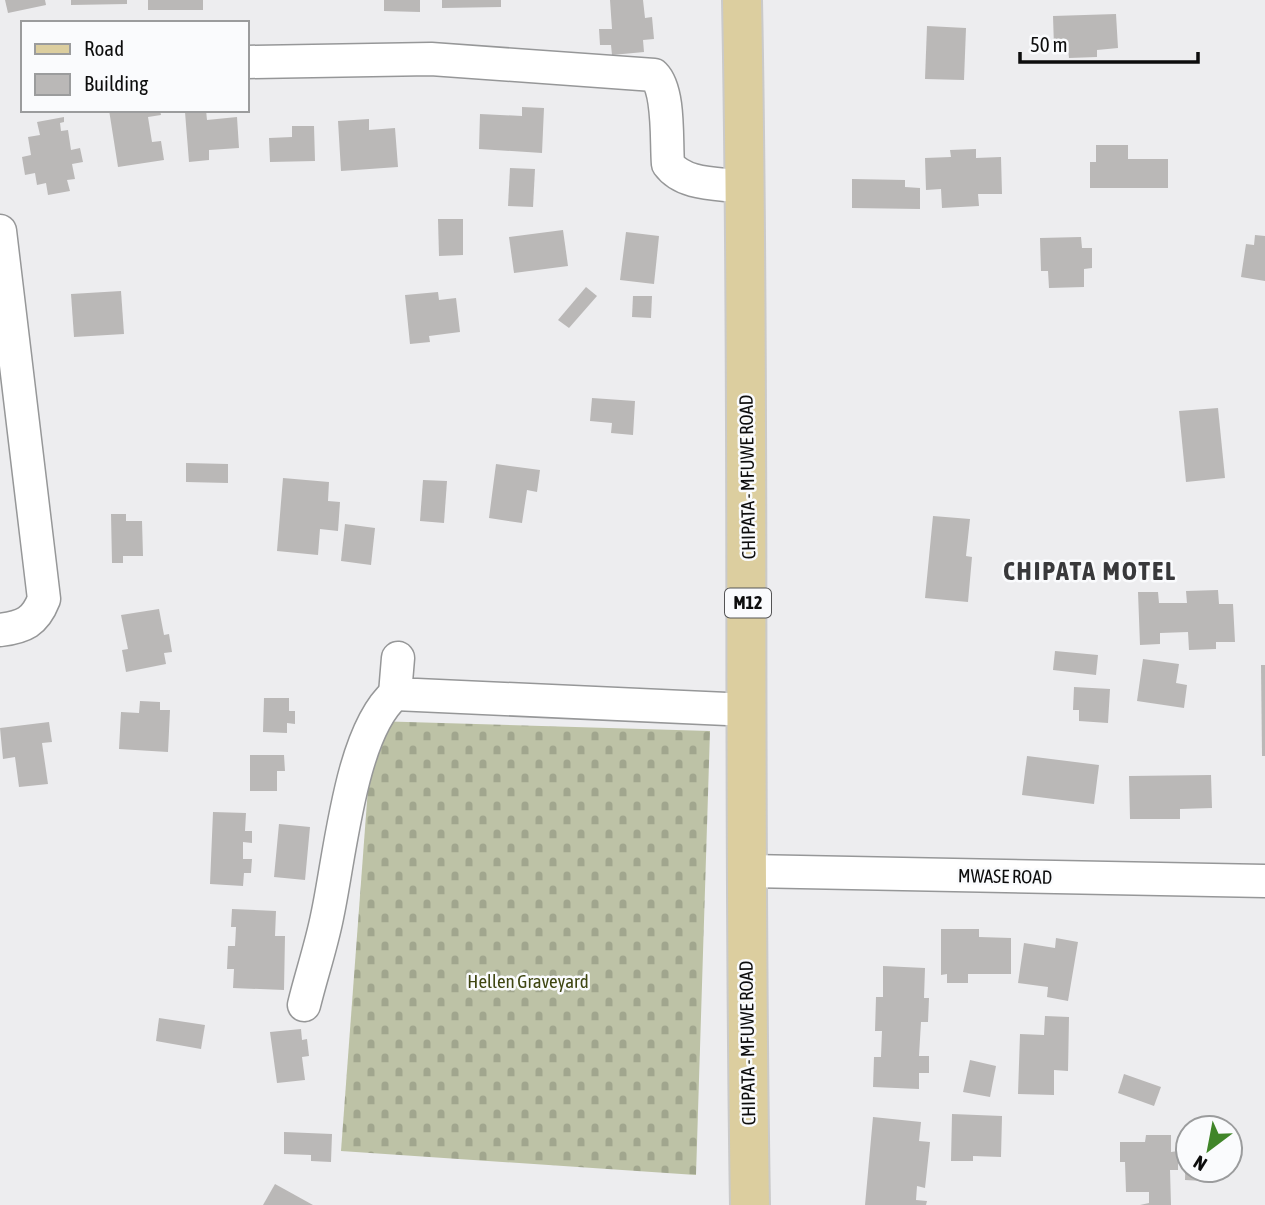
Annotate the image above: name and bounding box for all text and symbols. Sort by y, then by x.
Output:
legend [21,21,248,112]
scale bar [1020,21,1198,65]
text: 50 m [1030,32,1068,56]
text: Road [84,36,124,60]
text: Building [84,71,148,95]
street label: CHIPATA - MFUWE ROAD [735,394,759,560]
district label: CHIPATA MOTEL [1003,556,1177,586]
road number: M12 [725,588,771,618]
street label: MWASE ROAD [958,864,1052,888]
street label: CHIPATA - MFUWE ROAD [735,960,759,1126]
park label: Hellen Graveyard [467,970,589,992]
north arrow [1174,1114,1244,1184]
text: N [1189,1151,1211,1176]

